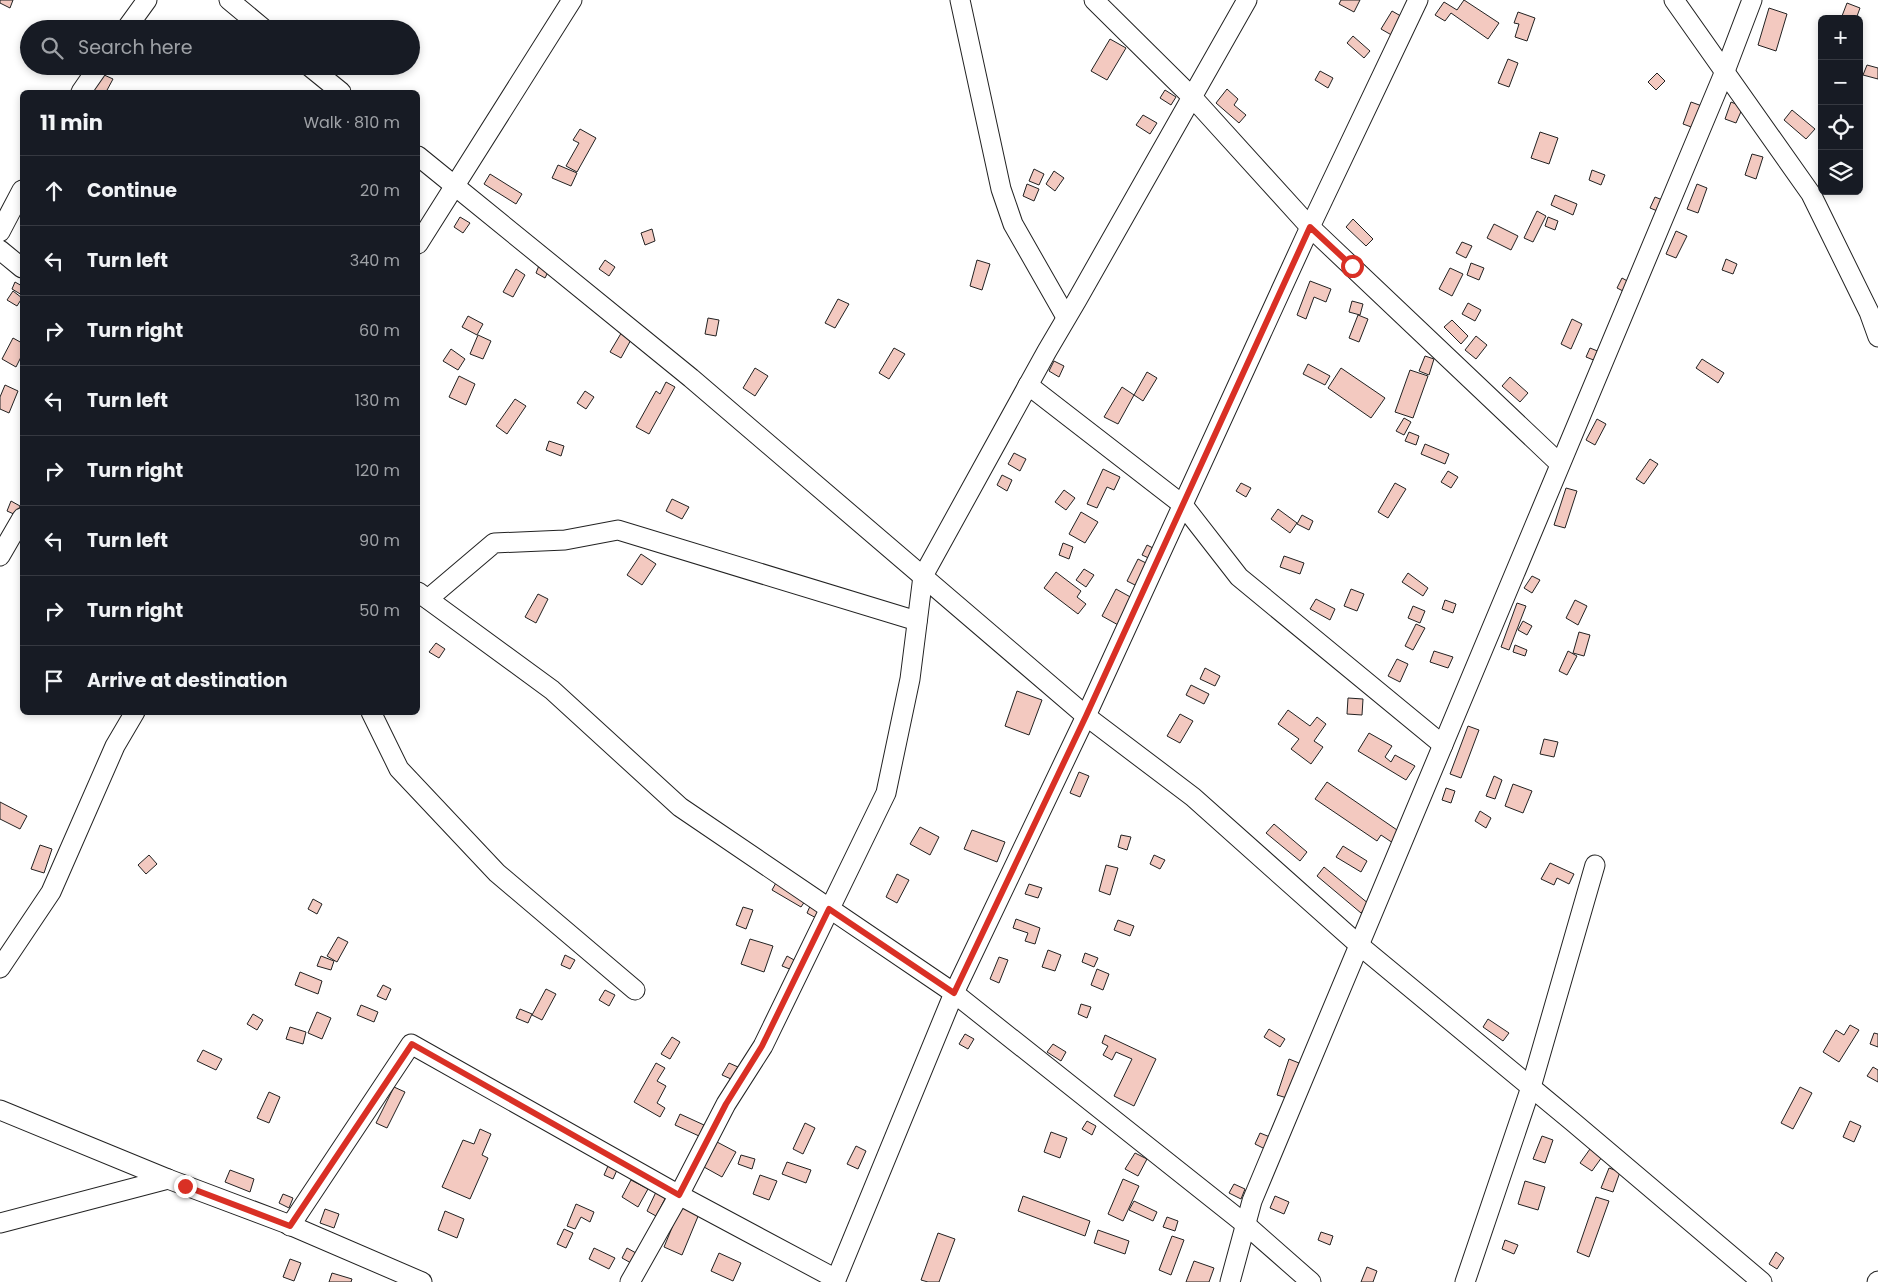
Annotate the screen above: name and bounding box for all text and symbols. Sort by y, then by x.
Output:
map controls [1818,15,1863,195]
button: + [1818,15,1863,60]
search box [20,20,420,75]
icon: search [38,34,66,62]
text: Search here [78,34,192,61]
button: − [1818,60,1863,105]
button: locate [1818,105,1863,150]
text: 11 min [40,108,103,137]
text: Walk · 810 m [303,111,400,134]
button: layers [1818,150,1863,195]
icon: ahead [40,177,68,205]
text: Continue [87,177,177,204]
text: 20 m [360,179,400,202]
icon: left [40,247,68,275]
text: Turn left [87,247,168,274]
text: 340 m [350,249,400,272]
route start [1341,255,1364,278]
icon: right [40,317,68,345]
text: Turn right [87,317,183,344]
text: 60 m [359,319,400,342]
icon: left [40,387,68,415]
text: Turn left [87,387,168,414]
text: 130 m [355,389,400,412]
icon: right [40,457,68,485]
text: Turn right [87,457,183,484]
text: 120 m [355,459,400,482]
icon: left [40,527,68,555]
text: Turn left [87,527,168,554]
text: 90 m [359,529,400,552]
icon: right [40,597,68,625]
text: Turn right [87,597,183,624]
text: 50 m [359,599,400,622]
icon: arrive [40,667,68,695]
text: Arrive at destination [87,667,288,694]
route end [174,1175,197,1198]

